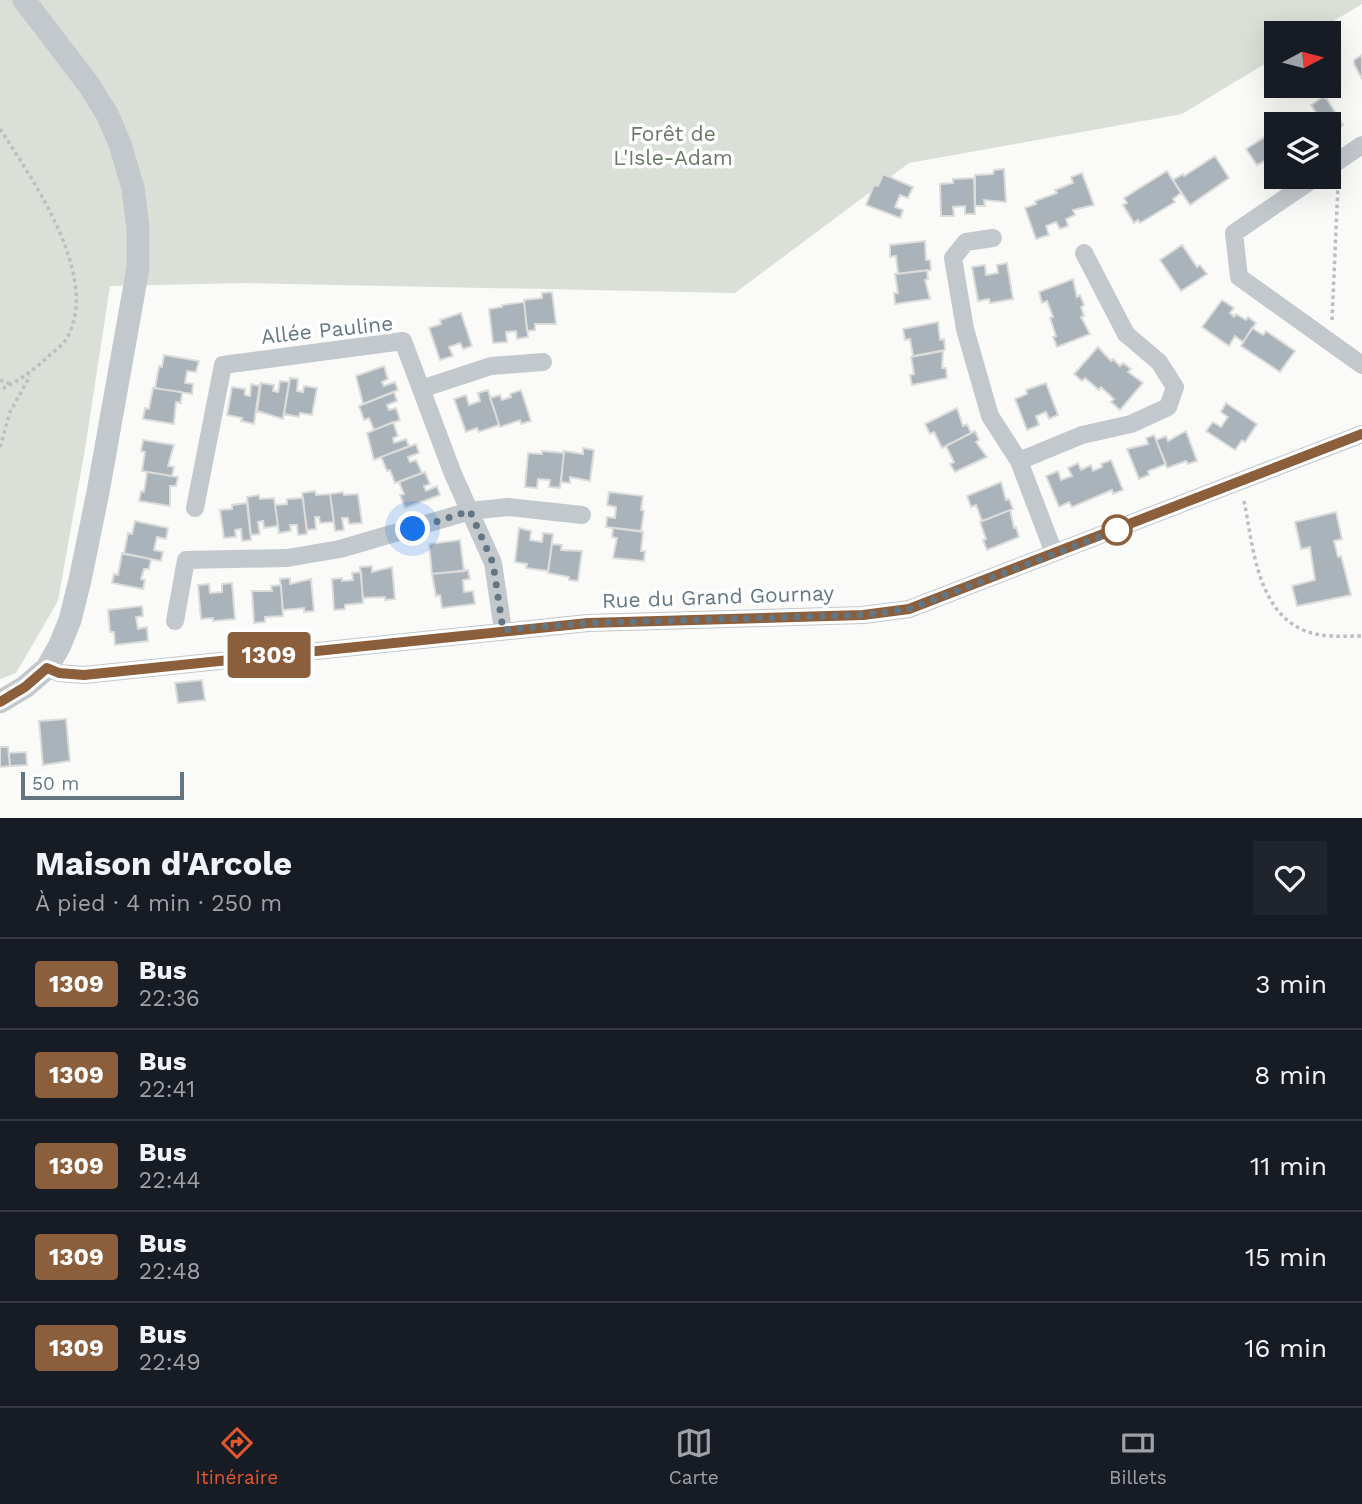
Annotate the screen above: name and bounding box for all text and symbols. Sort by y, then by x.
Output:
north arrow [1264,21,1340,98]
map controls [1264,21,1341,189]
button: layers [1264,112,1341,189]
park label: Forêt de L'Isle-Adam [613,121,733,170]
street label: Allée Pauline [260,310,394,349]
your location [395,511,430,546]
unlabelled marker [1102,515,1132,545]
street label: Rue du Grand Gournay [601,580,835,613]
line badge: 1309 [220,632,318,678]
text: 1309 [242,641,296,669]
scale bar [21,769,184,801]
text: 50 m [32,772,79,795]
button: heart [1253,841,1327,915]
text: Maison d'Arcole [35,844,292,883]
text: À pied · 4 min · 250 m [35,890,282,917]
text: Bus [139,955,187,985]
text: 3 min [1255,969,1327,999]
text: 1309 [49,970,104,998]
text: 22:36 [139,985,200,1012]
text: Bus [139,1046,187,1076]
text: 8 min [1254,1060,1327,1090]
text: 1309 [49,1061,104,1089]
text: 22:41 [139,1076,195,1103]
text: Bus [139,1137,187,1167]
text: 11 min [1250,1151,1327,1181]
text: 1309 [49,1152,104,1180]
text: 22:44 [139,1167,201,1194]
text: Bus [139,1228,187,1258]
text: 15 min [1245,1242,1327,1272]
text: 1309 [49,1243,104,1271]
text: 22:48 [139,1258,201,1285]
text: Bus [139,1319,187,1349]
text: 16 min [1244,1333,1327,1363]
text: 1309 [49,1334,104,1362]
text: 22:49 [139,1349,201,1376]
tab: Itinéraire [195,1424,278,1489]
tab: Carte [669,1424,719,1489]
tab: Billets [1109,1424,1167,1489]

